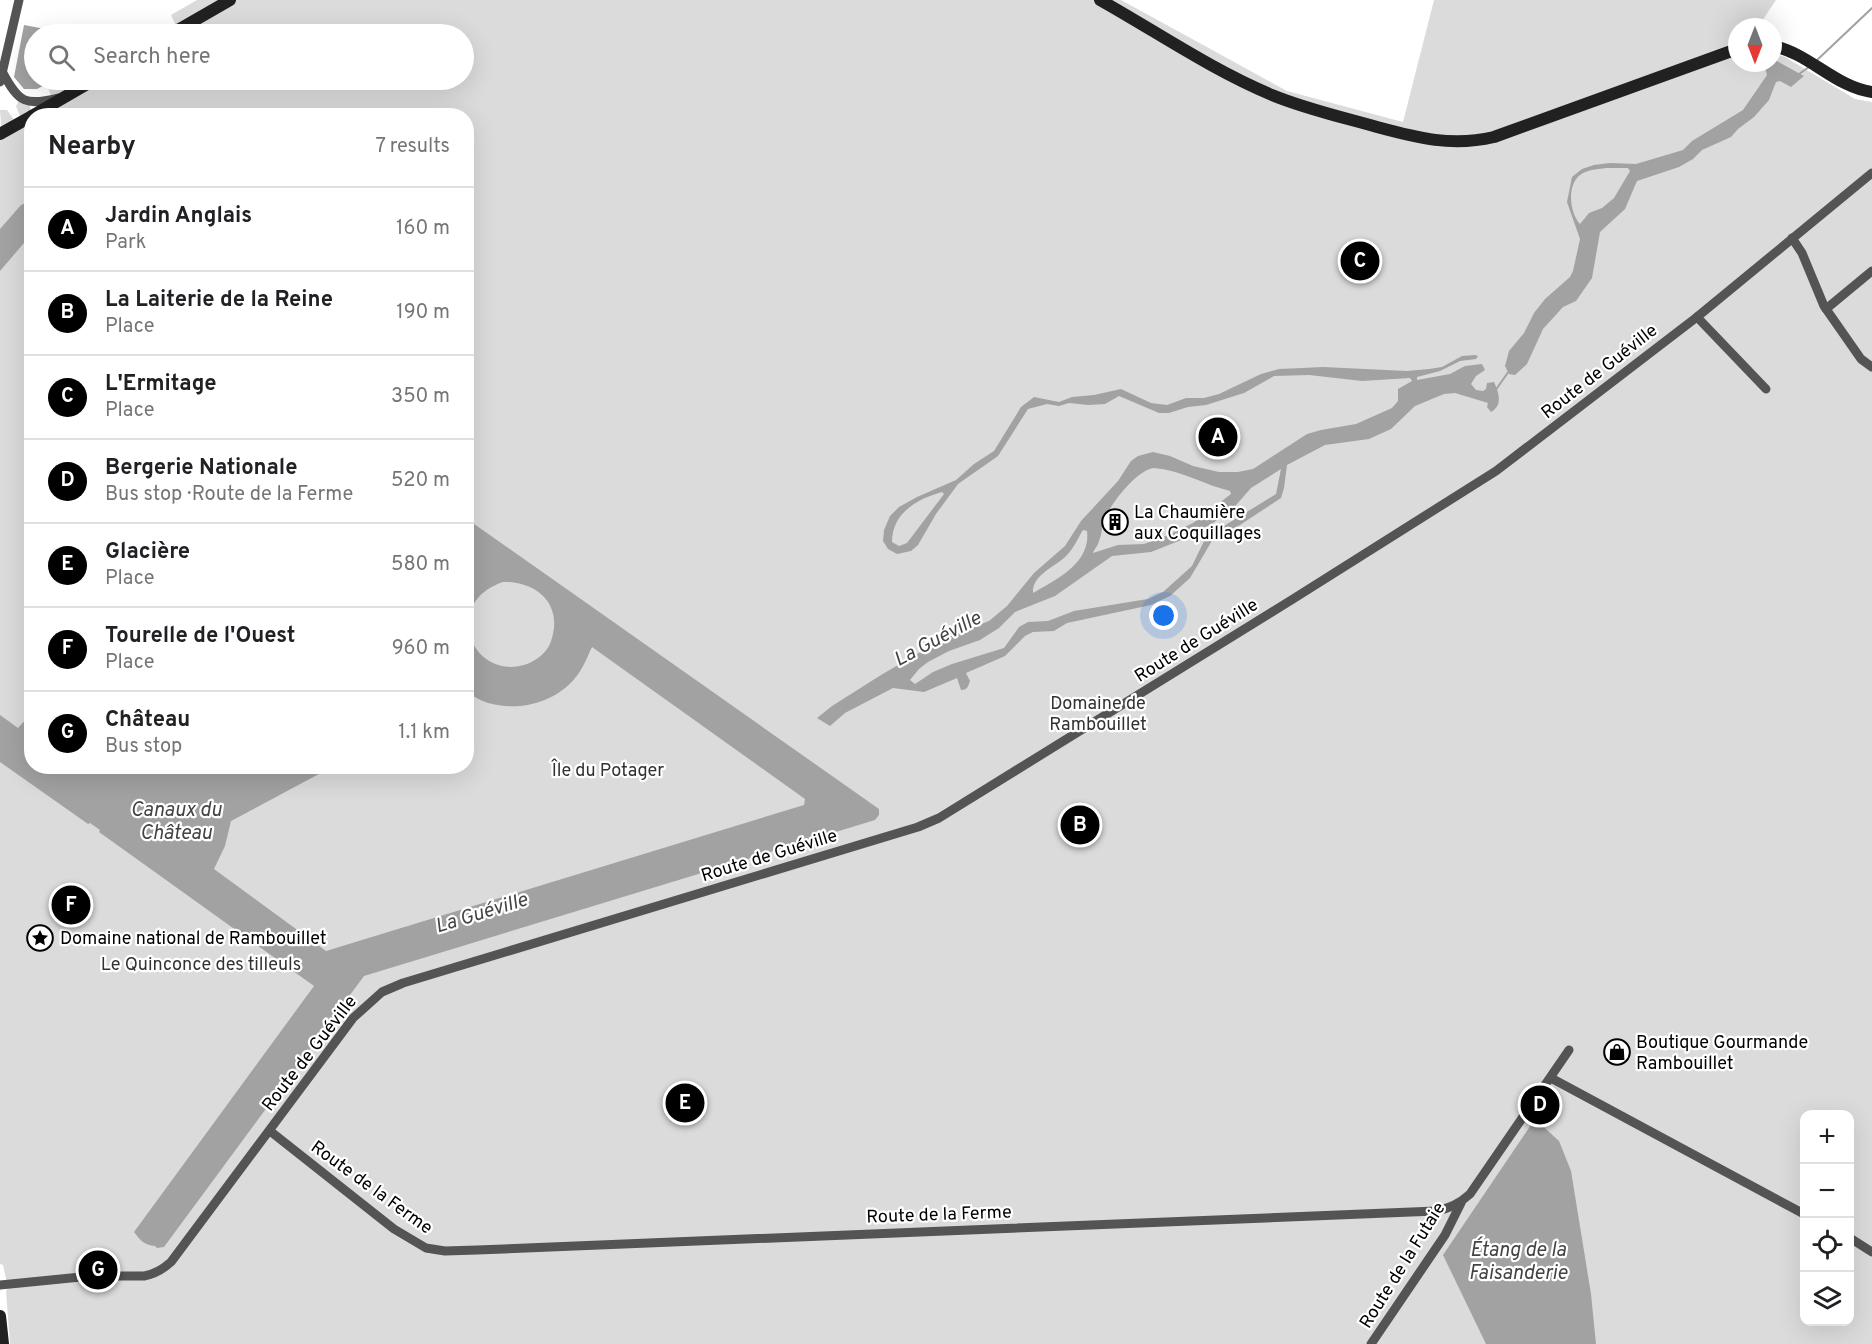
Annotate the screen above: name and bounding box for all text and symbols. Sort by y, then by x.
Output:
north arrow [1728,18,1782,72]
search box [24,24,474,90]
icon: search [45,41,78,74]
text: Search here [93,44,211,71]
text: Nearby [48,131,136,164]
text: 7 results [375,134,450,160]
text: Jardin Anglais [105,203,252,230]
text: A [60,216,75,242]
text: 160 m [396,216,450,242]
text: Park [105,230,146,256]
pin: C [1340,238,1380,284]
text: La Laiterie de la Reine [105,287,333,314]
text: B [61,300,74,326]
text: 190 m [396,300,450,326]
text: Place [105,314,155,340]
street label: Route de Guéville [1537,320,1663,425]
text: L'Ermitage [105,371,216,398]
text: C [61,384,74,410]
text: 350 m [391,384,450,410]
text: Place [105,398,155,424]
pin: A [1198,414,1238,460]
text: Bergerie Nationale [105,455,298,482]
text: D [60,468,75,494]
text: 520 m [391,468,450,494]
text: Bus stop · Route de la Ferme [105,482,353,508]
place label: La Chaumière aux Coquillages [1134,502,1261,546]
building icon: La Chaumière aux Coquillages [1100,507,1130,537]
text: Glacière [105,539,190,566]
text: E [61,552,74,578]
text: 580 m [391,552,450,578]
text: Place [105,566,155,592]
street label: Route de Guéville [1131,594,1263,688]
your location [1149,601,1178,630]
water label: La Guéville [890,606,987,674]
text: Tourelle de l'Ouest [105,623,295,650]
text: F [62,636,73,662]
text: 960 m [392,636,450,662]
text: Place [105,650,155,676]
park label: Domaine de Rambouillet [1049,693,1147,737]
text: Château [105,707,190,734]
text: G [61,720,74,746]
text: 1.1 km [398,720,450,746]
text: Bus stop [105,734,182,760]
park label: Île du Potager [551,758,664,783]
water label: Canaux du Château [130,798,223,847]
pin: B [1060,802,1100,848]
street label: Route de Guéville [699,825,840,888]
pin: F [52,882,90,928]
water label: La Guéville [432,887,532,940]
place icon: Domaine national de Rambouillet [25,923,55,953]
place label: Domaine national de Rambouillet [60,928,326,951]
park label: Le Quinconce des tilleuls [101,954,301,977]
street label: Route de Guéville [258,991,363,1117]
place label: Boutique Gourmande Rambouillet [1636,1032,1808,1076]
shop icon: Boutique Gourmande Rambouillet [1602,1037,1632,1067]
pin: E [666,1080,704,1126]
pin: D [1520,1082,1560,1128]
map controls [1800,1110,1854,1326]
button: + [1800,1110,1854,1164]
street label: Route de la Ferme [306,1136,437,1240]
button: − [1800,1164,1854,1218]
street label: Route de la Futaie [1355,1198,1451,1333]
street label: Route de la Ferme [866,1201,1012,1230]
button: locate [1800,1218,1854,1272]
water label: Étang de la Faisanderie [1469,1236,1568,1287]
pin: G [78,1248,118,1292]
button: layers [1800,1272,1854,1326]

